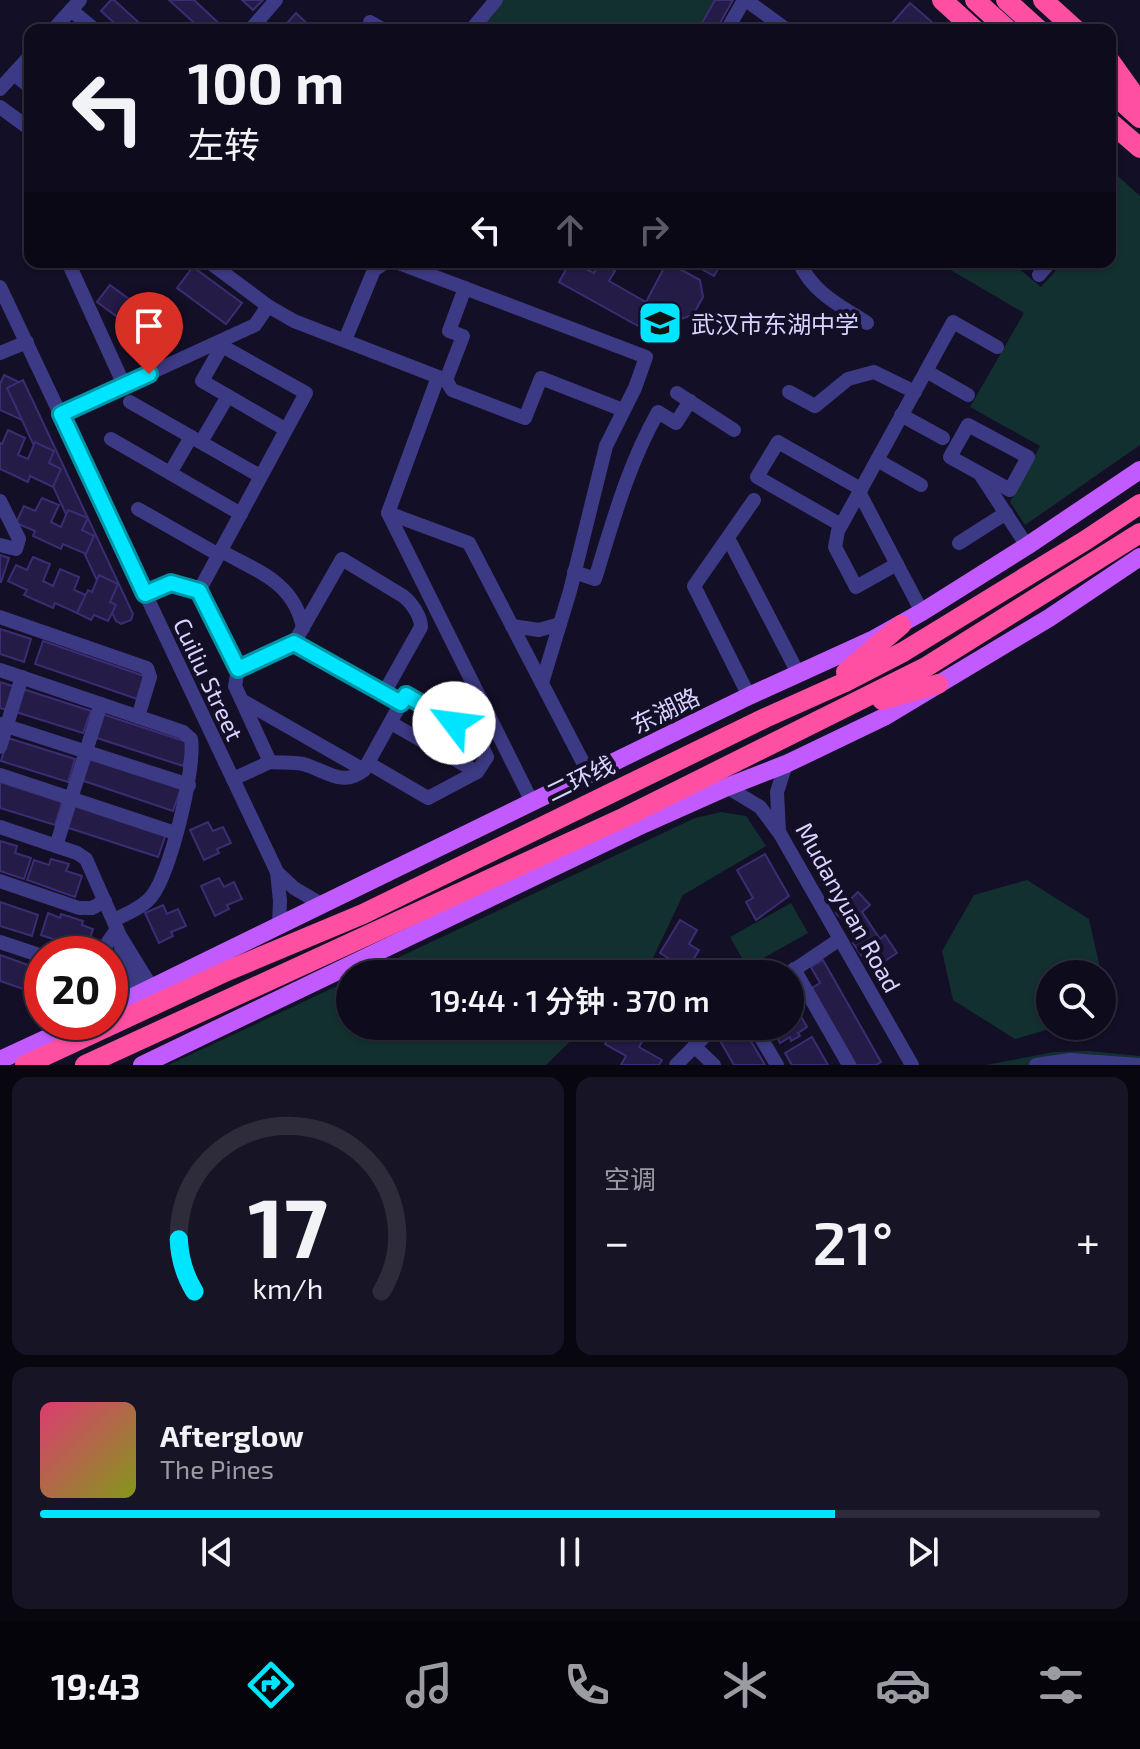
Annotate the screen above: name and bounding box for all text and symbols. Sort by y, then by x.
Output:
text: 100 m [188,48,344,115]
icon: left [56,56,160,160]
text: 左转 [188,122,260,165]
icon: left [464,208,508,252]
icon: ahead [548,208,592,252]
icon: right [632,208,676,252]
pin [115,292,183,374]
school or university icon: 武汉市东湖中学 [636,299,684,347]
icon: arrive [127,304,171,348]
place label: 武汉市东湖中学 [691,309,859,338]
street label: Cuiliu Street [168,613,250,745]
position arrow [412,681,496,765]
street label: 东湖路 [626,681,704,739]
street label: 二环线 [541,749,619,807]
street label: Mudanyuan Road [790,817,908,997]
speed limit sign: 20 [24,936,128,1040]
map controls [1036,960,1116,1040]
button: search [1036,960,1116,1040]
text: 19:44 · 1 分钟 · 370 m [430,982,710,1018]
text: 空调 [604,1163,656,1194]
text: 17 [248,1175,328,1275]
text: 21° [812,1205,893,1277]
text: − [604,1214,630,1267]
text: + [1076,1214,1100,1267]
text: km/h [253,1270,323,1305]
text: Afterglow [160,1417,304,1453]
text: The Pines [160,1453,274,1484]
icon: previous [195,1530,239,1574]
icon: pause [548,1530,592,1574]
icon: next [901,1530,945,1574]
icon: directions [243,1657,299,1713]
icon: music [401,1657,457,1713]
icon: phone [559,1657,615,1713]
icon: climate [717,1657,773,1713]
icon: car [875,1657,931,1713]
icon: filters [1033,1657,1089,1713]
text: 19:43 [51,1664,140,1707]

